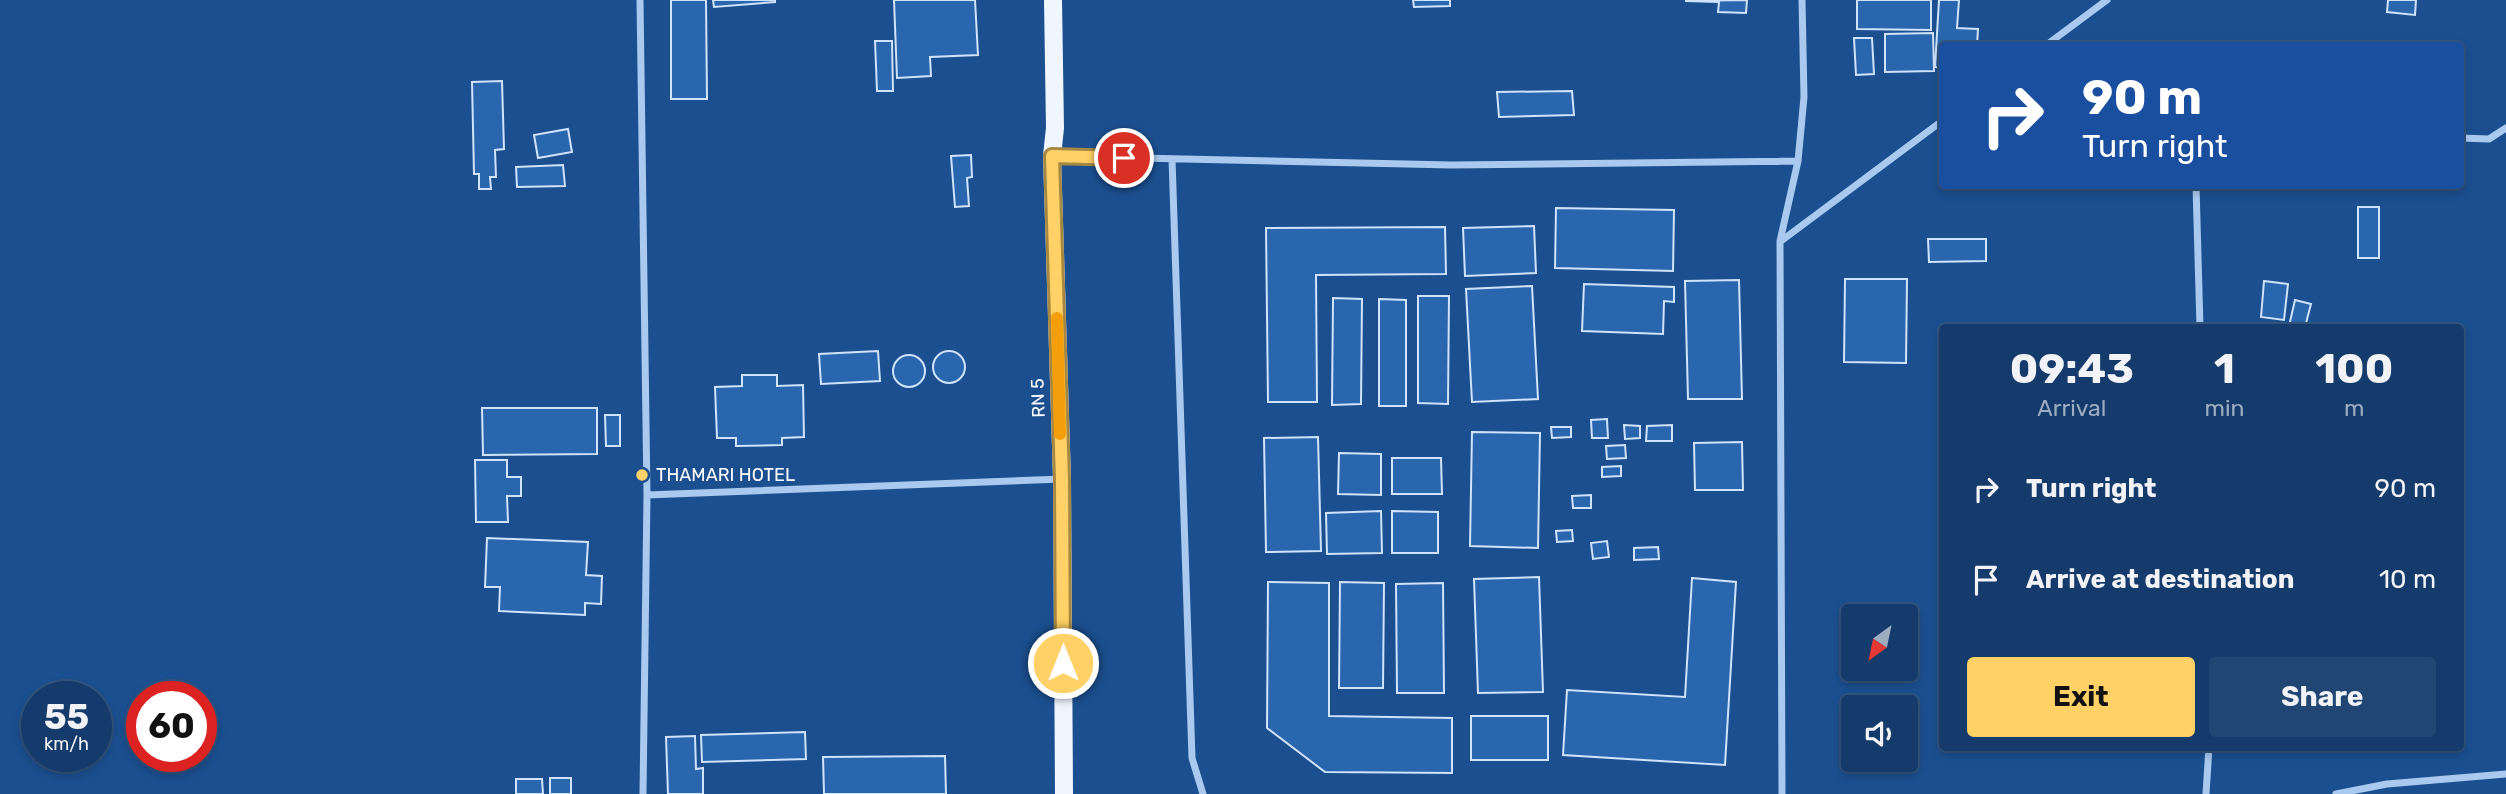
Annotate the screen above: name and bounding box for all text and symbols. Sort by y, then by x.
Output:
text: 90 m [2082,68,2202,126]
icon: right [1967,70,2058,161]
text: Turn right [2082,127,2227,165]
pin [1094,128,1154,188]
icon: arrive [1105,139,1143,177]
text: 09:43 [2010,344,2134,394]
text: 1 [2214,344,2235,394]
text: 100 [2315,344,2393,394]
street label: RN 5 [1026,378,1050,418]
text: Arrival [2037,394,2106,422]
text: min [2205,394,2245,422]
text: m [2344,394,2364,422]
place label: THAMARI HOTEL [656,464,795,486]
marker: THAMARI HOTEL [634,467,650,483]
icon: right [1967,470,2005,508]
text: Turn right [2026,473,2156,504]
text: 90 m [2375,473,2436,504]
icon: arrive [1967,561,2005,599]
text: Arrive at destination [2026,564,2294,595]
text: 10 m [2379,564,2436,595]
north arrow [1841,604,1918,681]
map controls [1841,604,1918,772]
position arrow [1026,626,1100,700]
button: Exit [1967,657,2195,737]
button: Share [2209,657,2436,737]
speed limit sign: 60 [126,681,217,772]
button: sound [1841,695,1918,772]
text: 55 [44,696,89,738]
text: km/h [44,733,89,755]

